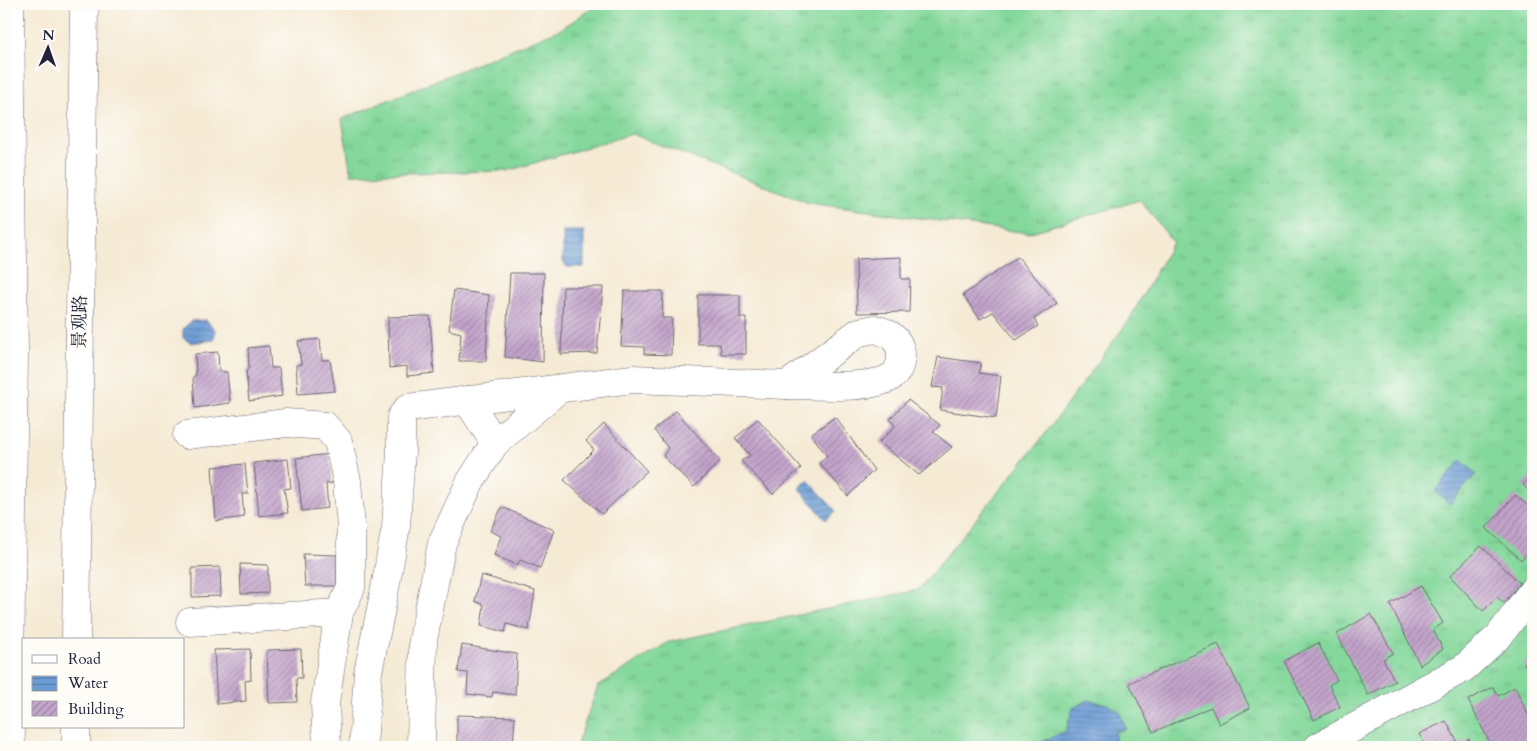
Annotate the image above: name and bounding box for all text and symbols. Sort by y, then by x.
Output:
north arrow [22,22,72,72]
text: N [42,26,55,45]
street label: 景观路 [67,295,93,349]
legend [22,638,185,728]
text: Road [68,649,101,669]
text: Water [67,673,109,693]
text: Building [68,699,124,719]

